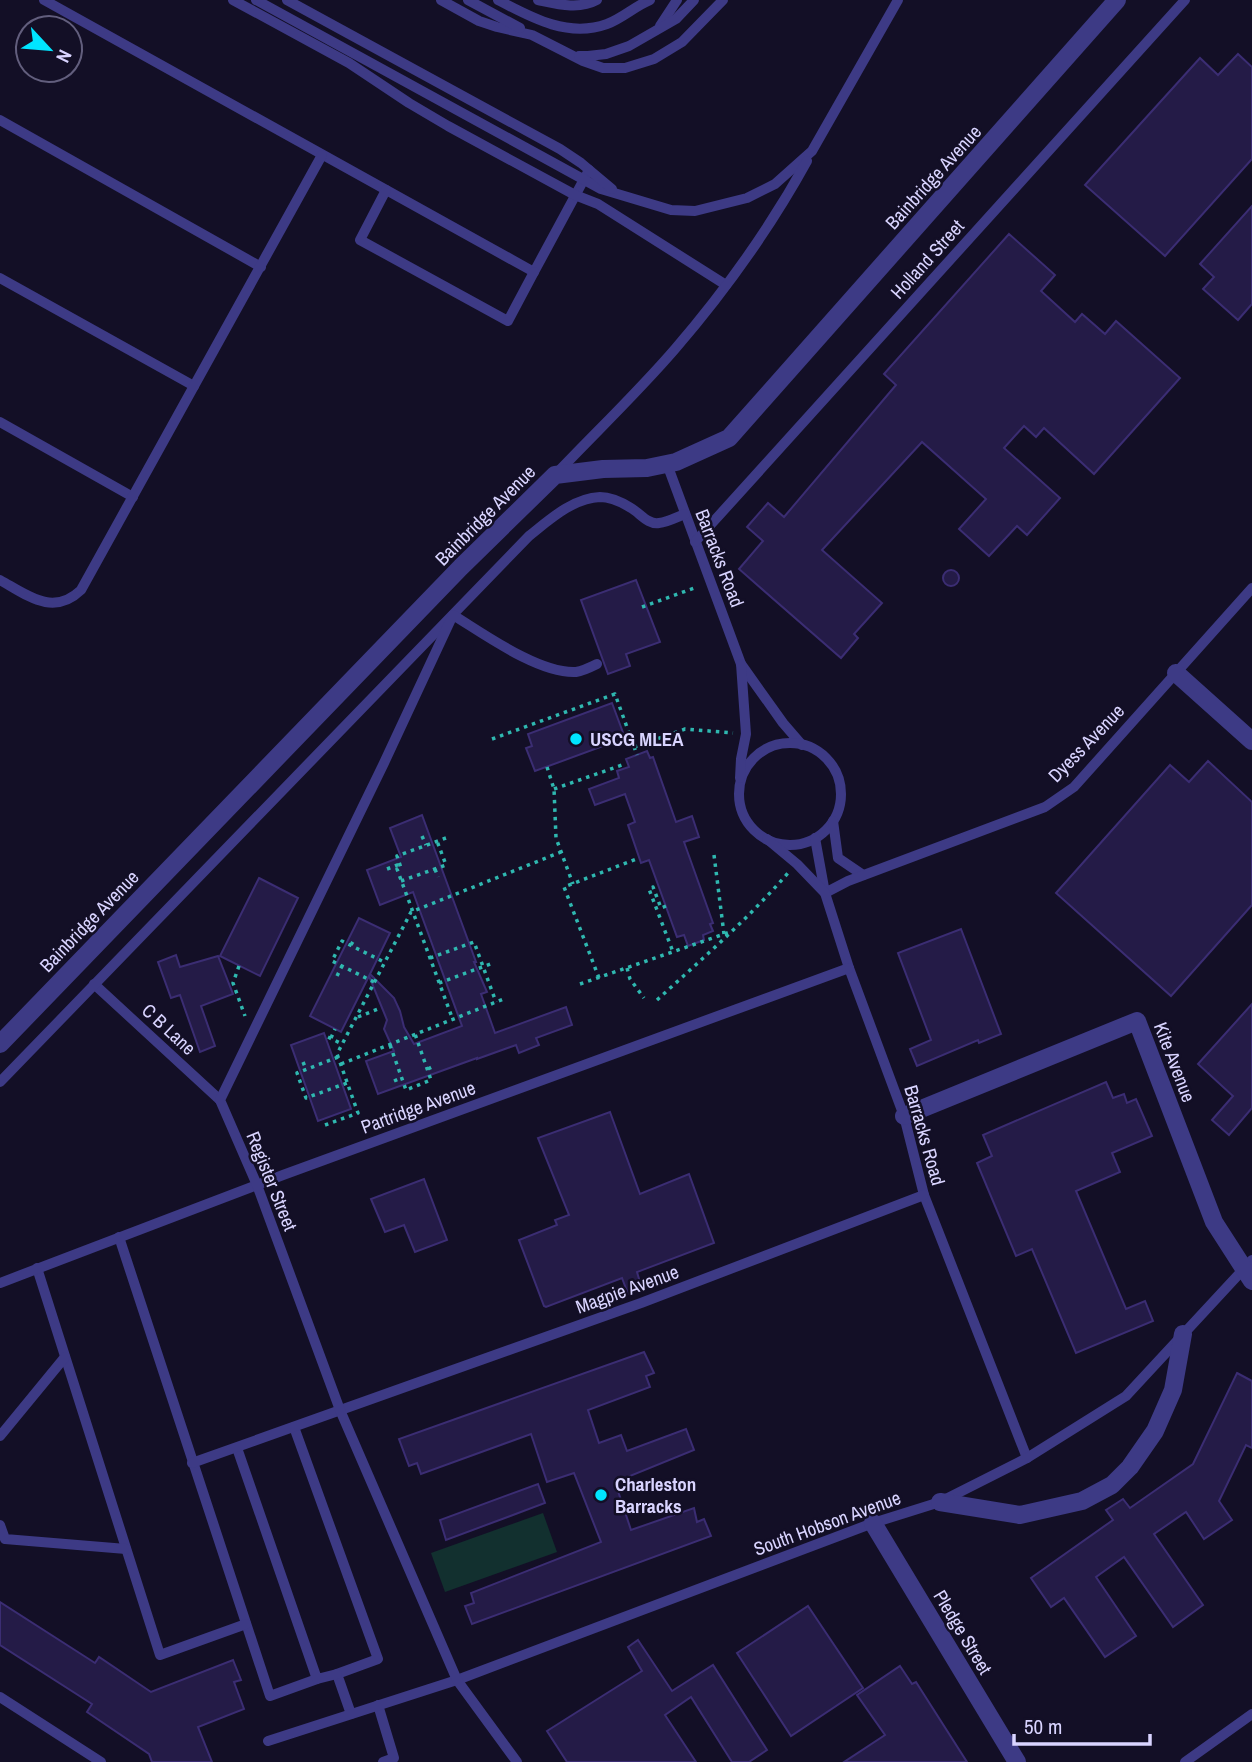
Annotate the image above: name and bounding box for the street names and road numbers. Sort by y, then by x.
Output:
street label: Bainbridge Avenue [879,119,987,235]
street label: Holland Street [884,213,970,304]
street label: Bainbridge Avenue [429,459,541,571]
street label: Barracks Road [689,505,751,611]
street label: Dyess Avenue [1042,698,1130,788]
street label: Bainbridge Avenue [34,864,144,978]
street label: C B Lane [136,997,202,1061]
street label: Kite Avenue [1148,1018,1202,1106]
street label: Partridge Avenue [357,1074,479,1140]
street label: Barracks Road [898,1082,952,1188]
street label: Register Street [240,1128,304,1235]
street label: Magpie Avenue [572,1258,682,1320]
street label: South Hobson Avenue [750,1484,904,1562]
street label: Pledge Street [928,1585,999,1680]

